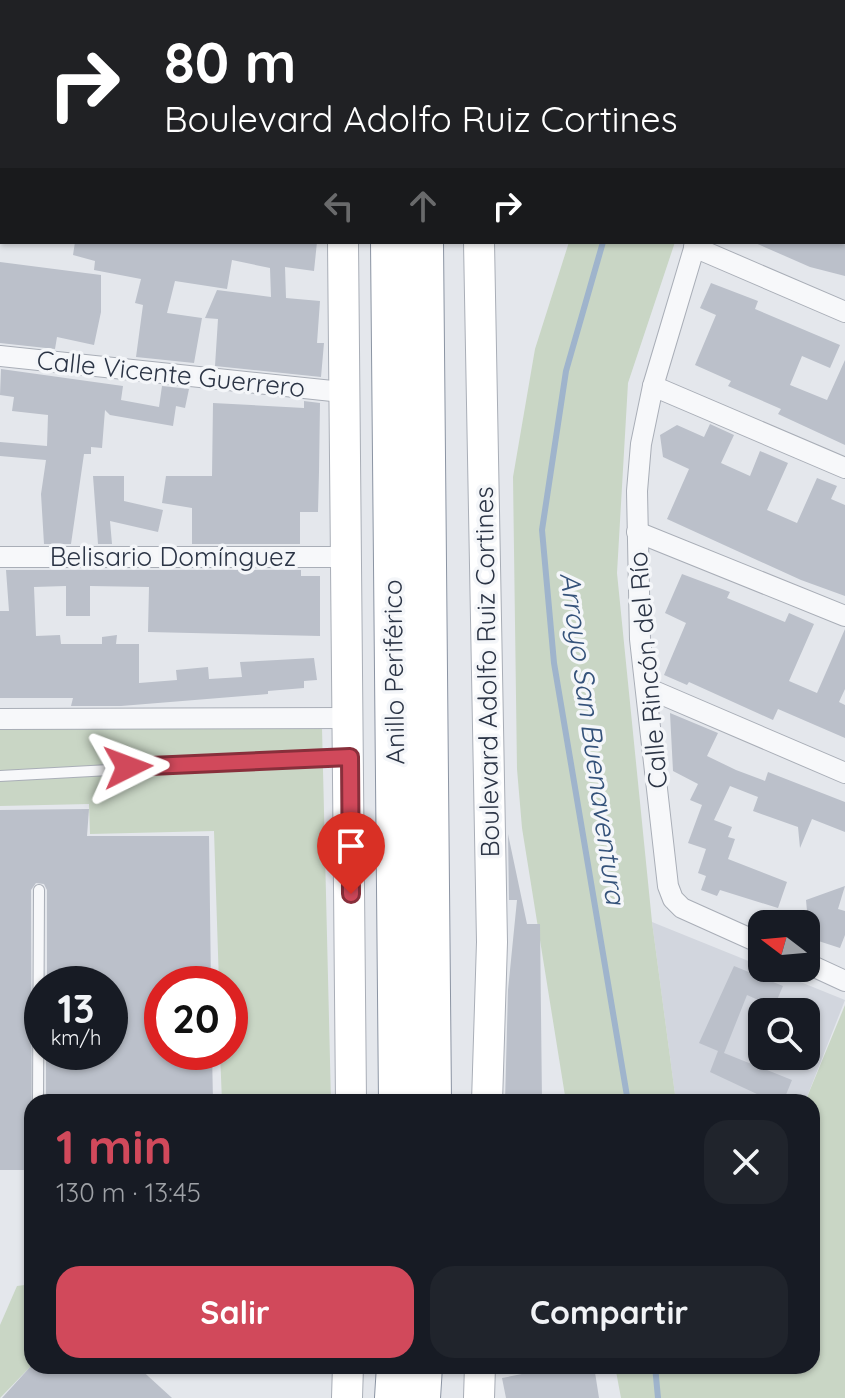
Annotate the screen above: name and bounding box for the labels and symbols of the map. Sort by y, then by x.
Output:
street label: Calle Vicente Guerrero [35,343,307,404]
street label: Boulevard Adolfo Ruiz Cortines [467,486,506,858]
street label: Belisario Domínguez [50,540,296,573]
street label: Calle Rincón del Río [621,550,674,790]
water label: Arroyo San Buenaventura [553,570,634,908]
street label: Anillo Periférico [375,579,412,765]
position arrow [86,725,170,809]
pin [317,812,385,894]
north arrow [748,910,820,982]
speed limit sign: 20 [144,966,248,1070]

